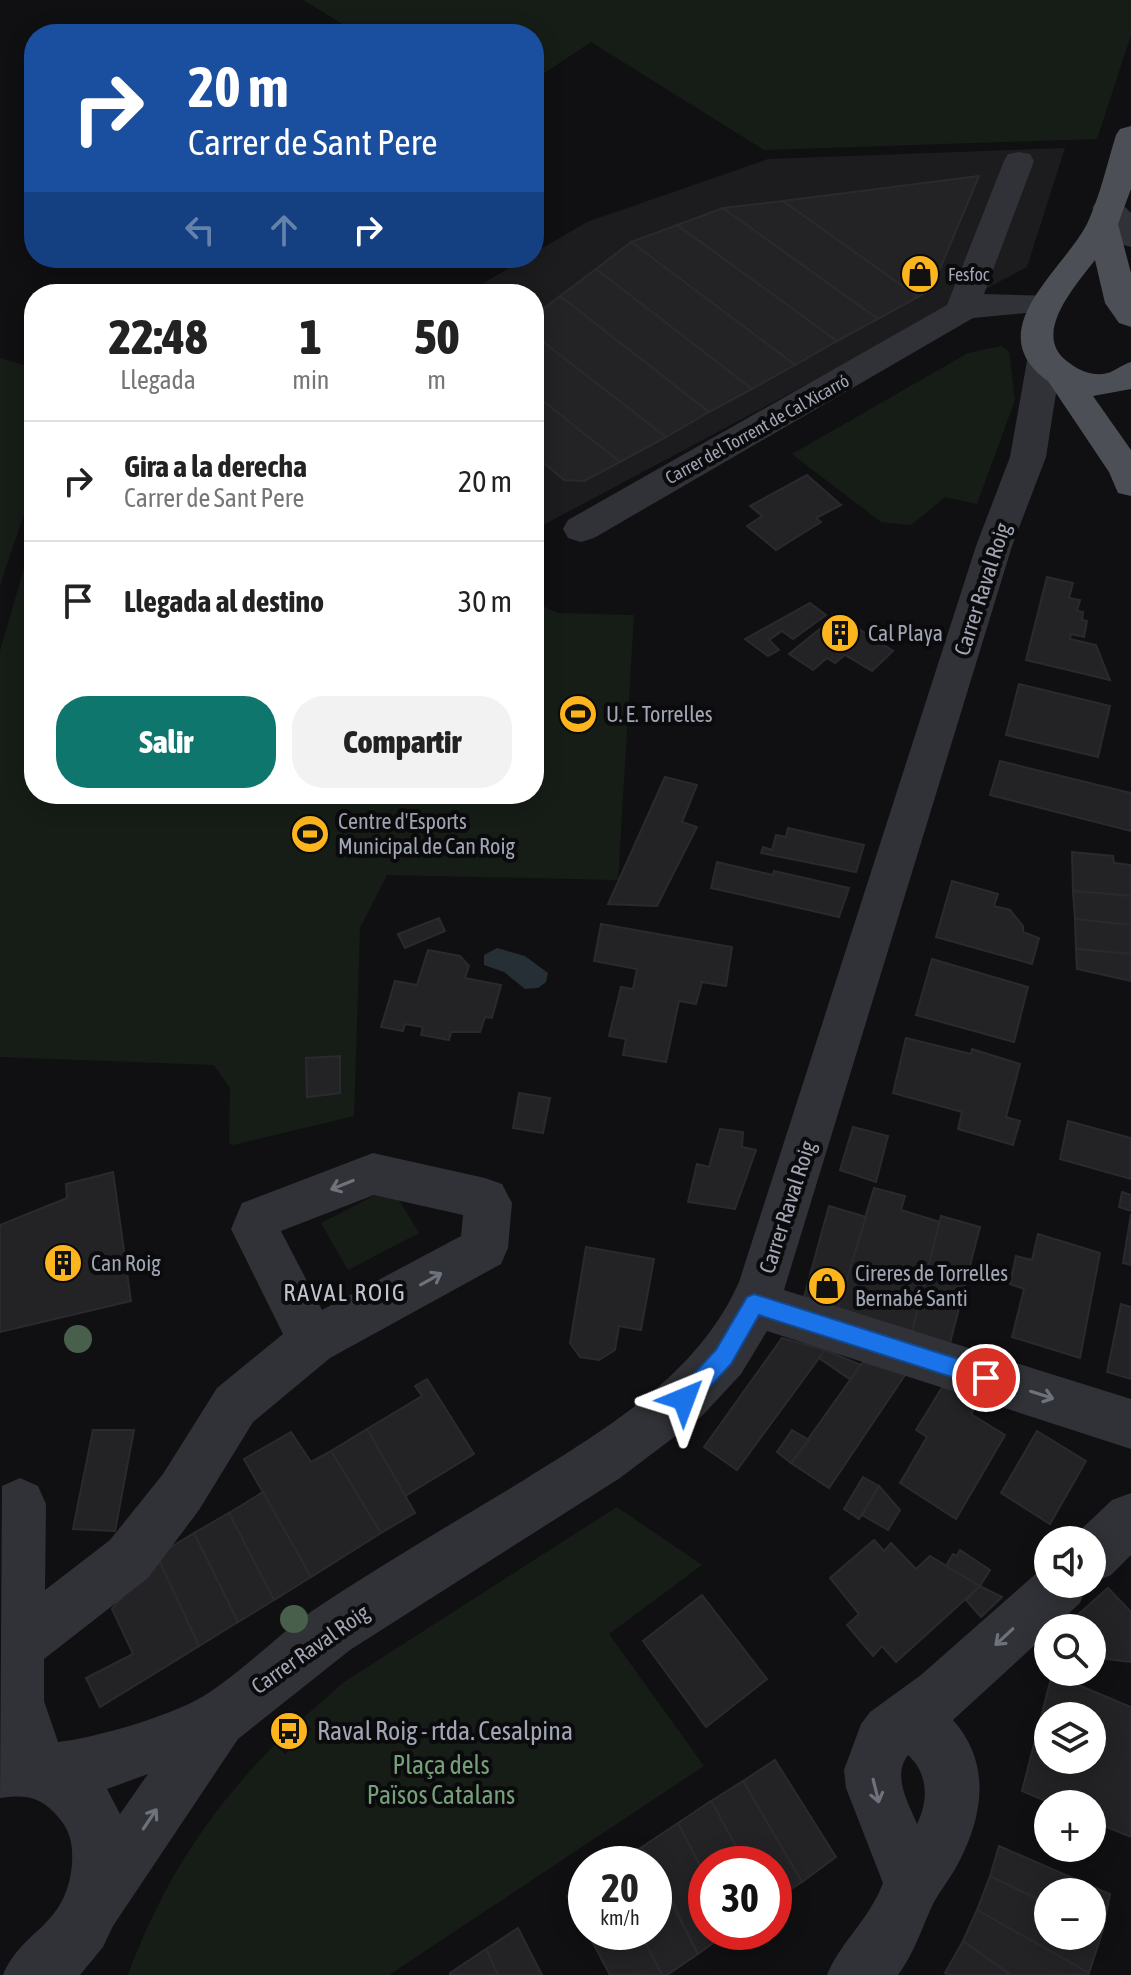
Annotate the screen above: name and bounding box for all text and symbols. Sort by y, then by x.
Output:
text: 20 m [188,55,289,119]
icon: right [56,56,160,160]
text: Carrer de Sant Pere [188,121,438,163]
icon: left [178,208,222,252]
icon: ahead [262,208,306,252]
icon: right [346,208,390,252]
shop icon: Fesfoc [899,253,941,295]
place label: Fesfoc [948,264,990,285]
text: 22:48 [109,309,207,364]
text: 1 [300,309,322,364]
text: 50 [414,309,459,364]
text: Llegada [120,365,196,395]
text: min [292,365,329,395]
text: m [427,365,446,395]
street label: Carrer del Torrent de Cal Xicarró [662,370,852,488]
text: Gira a la derecha [124,449,307,483]
icon: right [56,459,100,503]
text: 20 m [458,464,512,498]
text: Carrer de Sant Pere [124,483,304,513]
street label: Carrer Raval Roig [948,519,1016,658]
icon: arrive [56,579,100,623]
text: Llegada al destino [124,584,324,618]
text: 30 m [458,584,512,618]
building icon: Cal Playa [819,612,861,654]
place label: Cal Playa [868,620,943,646]
sports icon: U. E. Torrelles [557,693,599,735]
button: Salir [56,696,276,788]
button: Compartir [292,696,512,788]
place label: U. E. Torrelles [606,701,713,727]
place label: Centre d'Esports Municipal de Can Roig [338,808,515,859]
sports icon: Centre d'Esports Municipal de Can Roig [289,813,331,855]
street label: Carrer Raval Roig [753,1137,821,1276]
one-way arrow [330,1179,355,1194]
building icon: Can Roig [42,1242,84,1284]
place label: Can Roig [91,1250,161,1276]
place label: Cireres de Torrelles Bernabé Santi [855,1260,1008,1311]
shop icon: Cireres de Torrelles Bernabé Santi [806,1265,848,1307]
one-way arrow [418,1270,442,1286]
district label: RAVAL ROIG [283,1279,407,1306]
pin [952,1344,1020,1412]
icon: arrive [964,1356,1008,1400]
position arrow [642,1357,726,1441]
one-way arrow [1029,1389,1054,1404]
map controls [1034,1526,1106,1950]
button: sound [1034,1526,1106,1598]
street label: Carrer Raval Roig [246,1599,374,1699]
button: search [1034,1614,1106,1686]
one-way arrow [994,1627,1014,1646]
button: layers [1034,1702,1106,1774]
bus stop icon: Raval Roig - rtda. Cesalpina [268,1710,310,1752]
place label: Raval Roig - rtda. Cesalpina [317,1716,573,1746]
park label: Plaça dels Països Catalans [367,1750,515,1810]
one-way arrow [869,1777,884,1803]
button: + [1034,1790,1106,1862]
one-way arrow [142,1809,158,1831]
speed limit sign: 30 [688,1846,792,1950]
text: 20 [601,1865,639,1910]
button: − [1034,1878,1106,1950]
text: km/h [600,1906,640,1929]

